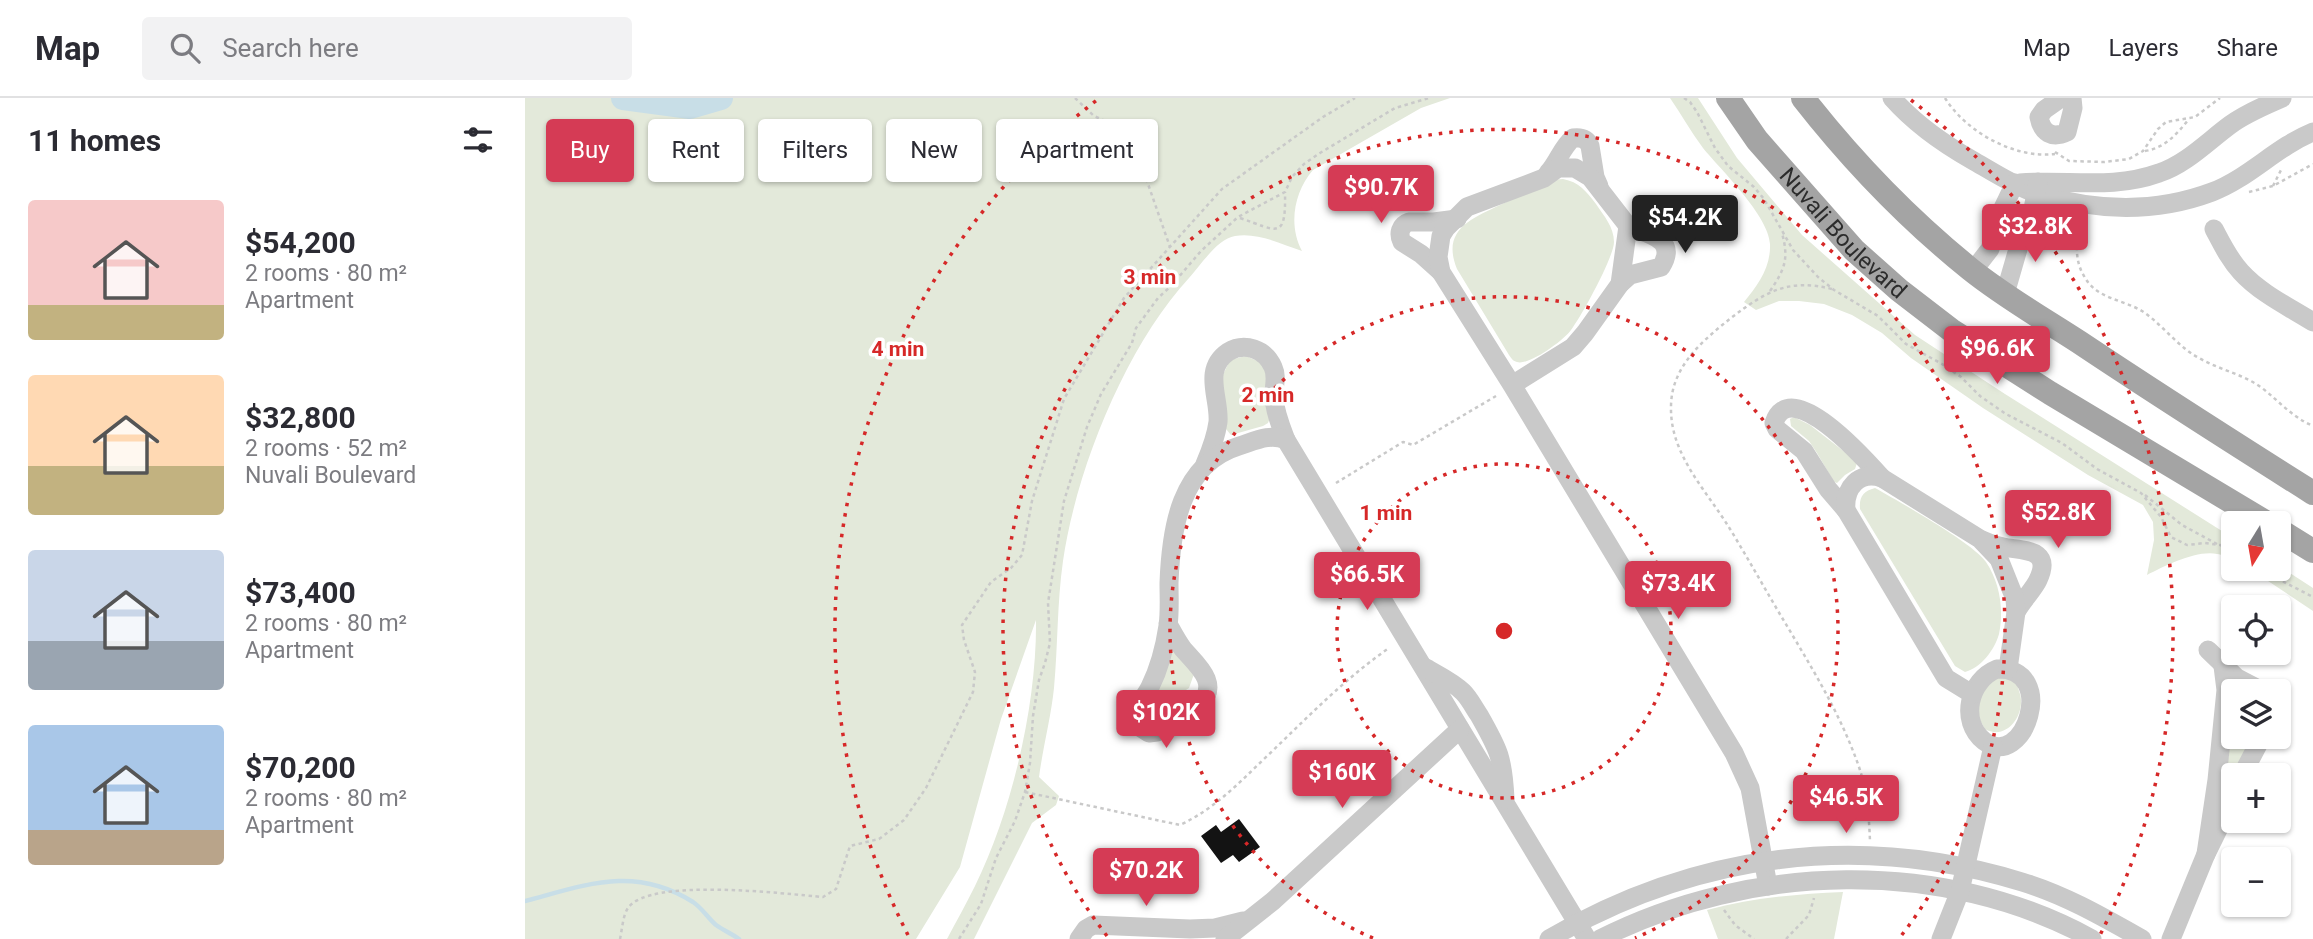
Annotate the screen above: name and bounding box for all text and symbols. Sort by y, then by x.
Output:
search box [142,17,632,80]
text: Map [35,29,100,68]
icon: search [166,29,204,67]
text: Search here [222,33,359,63]
text: Map [2023,34,2071,62]
text: Layers [2109,34,2179,62]
text: Share [2217,34,2278,62]
chip: Buy [546,119,634,182]
chip: Rent [648,119,744,182]
chip: Filters [758,119,872,182]
chip: New [886,119,982,182]
chip: Apartment [996,119,1158,182]
icon: filters [459,121,497,159]
text: 11 homes [28,123,161,158]
street label: Nuvali Boulevard [1774,162,1912,304]
pin: $90.7K [1324,166,1438,225]
text: $90.7K [1344,174,1418,201]
pin: $54.2K [1628,195,1742,255]
text: $54.2K [1648,204,1722,231]
pin: $32.8K [1978,204,2092,264]
text: $32.8K [1998,213,2072,240]
text: $54,200 [245,225,356,260]
icon: home [84,228,168,312]
text: 2 rooms · 80 m² [245,260,407,287]
text: 3 min [1124,265,1176,289]
text: Apartment [245,287,354,314]
pin: $96.6K [1940,327,2054,386]
text: $96.6K [1960,335,2034,362]
text: 4 min [872,337,924,361]
text: 2 min [1242,383,1294,407]
text: $32,800 [245,400,356,435]
icon: home [84,403,168,487]
text: 2 rooms · 52 m² [245,435,407,462]
text: Nuvali Boulevard [245,462,416,489]
pin: $52.8K [2001,490,2115,550]
text: $52.8K [2021,499,2095,526]
text: 1 min [1360,501,1412,525]
north arrow [2221,511,2291,581]
map controls [2221,511,2291,917]
pin: $66.5K [1310,552,1424,612]
text: $66.5K [1330,561,1404,588]
pin: $73.4K [1621,561,1735,621]
text: $73.4K [1641,570,1715,597]
text: $73,400 [245,575,356,610]
icon: home [84,578,168,662]
button: locate [2221,595,2291,665]
text: 2 rooms · 80 m² [245,610,407,637]
centre of rings [1492,619,1516,643]
text: Apartment [245,637,354,664]
button: layers [2221,679,2291,749]
pin: $102K [1117,690,1215,750]
text: $102K [1132,699,1200,726]
text: $70,200 [245,750,356,785]
pin: $160K [1293,750,1391,810]
icon: home [84,753,168,837]
text: $160K [1308,759,1376,786]
button: + [2221,763,2291,833]
pin: $46.5K [1789,776,1903,835]
text: $46.5K [1809,784,1883,811]
text: 2 rooms · 80 m² [245,785,407,812]
text: Apartment [245,812,354,839]
button: − [2221,847,2291,917]
pin: $70.2K [1089,848,1203,908]
text: $70.2K [1109,857,1183,884]

